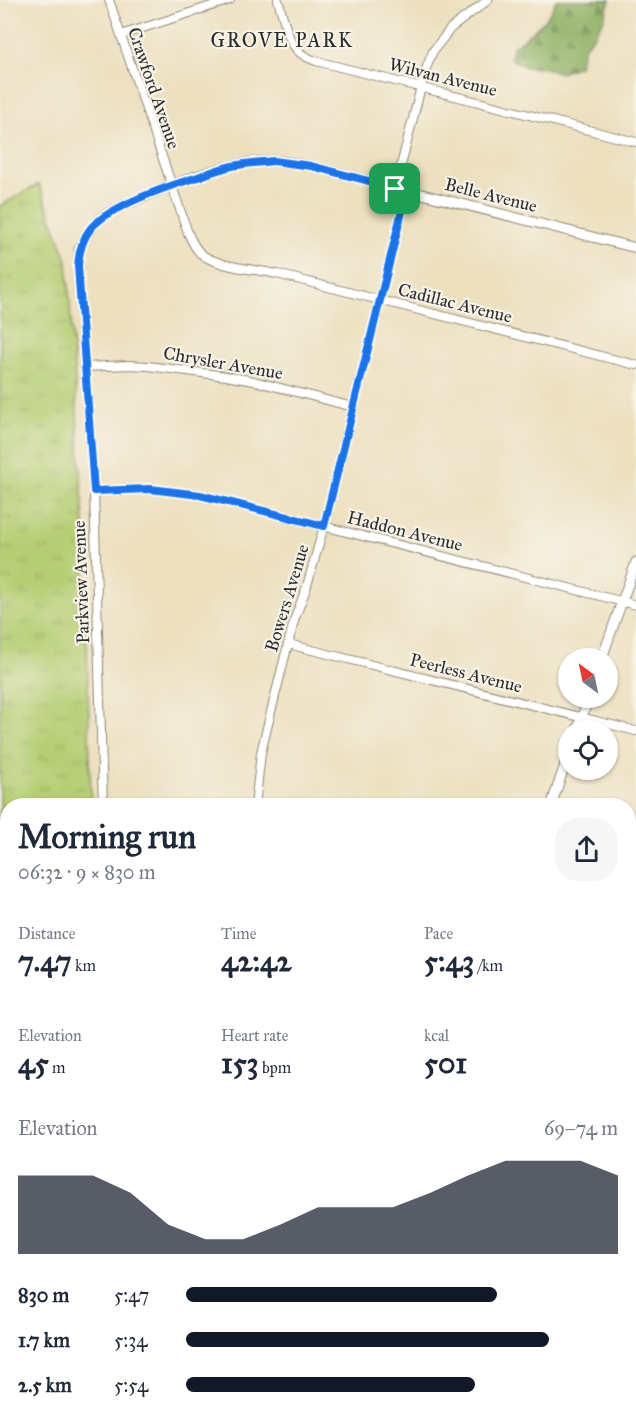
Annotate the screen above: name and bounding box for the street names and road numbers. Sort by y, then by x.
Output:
street label: Crawford Avenue [123,24,185,152]
street label: Wilvan Avenue [387,53,499,101]
street label: Belle Avenue [442,173,540,217]
street label: Cadillac Avenue [396,278,514,328]
street label: Chrysler Avenue [162,342,284,384]
street label: Haddon Avenue [345,506,465,556]
street label: Parkview Avenue [68,520,94,644]
street label: Bowers Avenue [260,542,314,654]
street label: Peerless Avenue [408,648,524,698]

